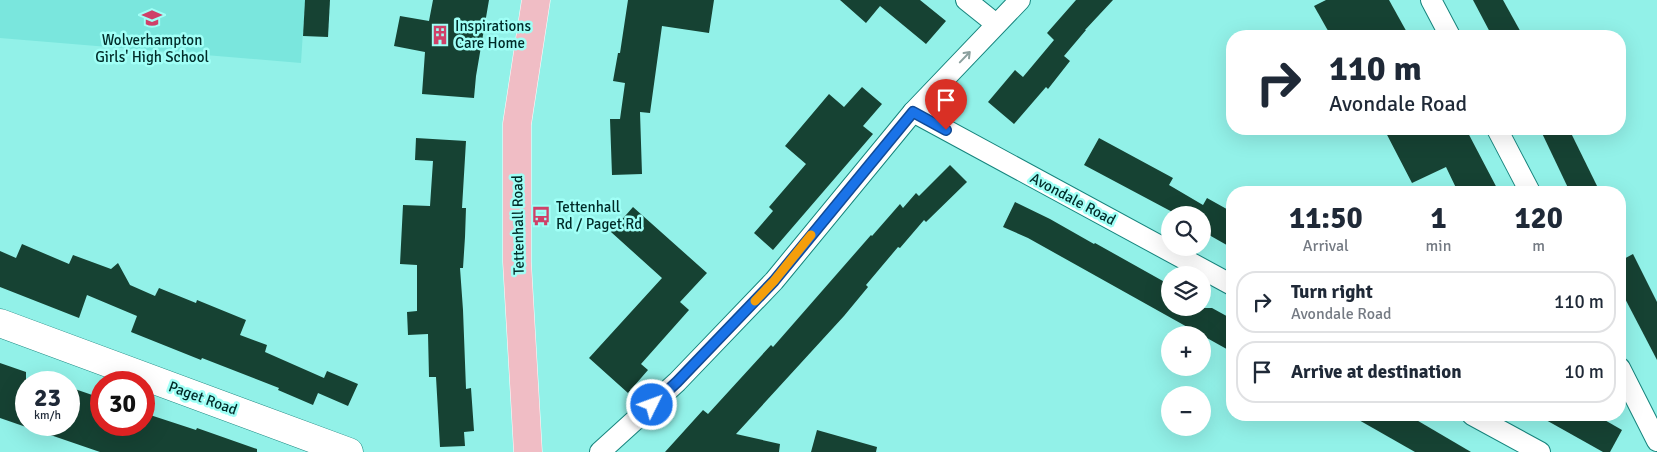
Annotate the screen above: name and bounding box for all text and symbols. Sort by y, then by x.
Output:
school or university icon: Wolverhampton Girls' High School [141,7,163,29]
place label: Inspirations Care Home [455,17,531,52]
building icon: Inspirations Care Home [429,24,451,46]
place label: Wolverhampton Girls' High School [95,31,209,66]
text: 110 m [1329,47,1422,90]
icon: right [1246,50,1311,115]
one-way arrow [959,51,971,63]
pin [925,79,967,130]
icon: arrive [932,86,960,114]
text: Avondale Road [1329,90,1467,117]
street label: Avondale Road [1027,169,1119,229]
street label: Tettenhall Road [508,175,528,275]
place label: Tettenhall Rd / Paget Rd [556,198,642,233]
text: 11:50 [1289,200,1363,237]
text: 1 [1430,200,1447,237]
text: 120 [1514,200,1563,237]
bus stop icon: Tettenhall Rd / Paget Rd [530,205,552,227]
map controls [1161,206,1211,436]
button: search [1161,206,1211,256]
text: Arrival [1303,236,1349,256]
text: min [1426,236,1451,256]
text: m [1532,236,1545,256]
button: layers [1161,266,1211,316]
text: Turn right [1291,280,1373,304]
icon: right [1248,288,1276,316]
text: 110 m [1554,290,1604,314]
text: Avondale Road [1291,304,1392,324]
button: + [1161,326,1211,376]
icon: arrive [1248,358,1276,386]
text: Arrive at destination [1291,360,1462,384]
text: 10 m [1564,360,1604,384]
speed limit sign: 30 [90,371,155,436]
street label: Paget Road [166,377,240,419]
position arrow [625,378,677,430]
text: 23 [34,382,61,413]
button: − [1161,386,1211,436]
text: km/h [34,408,61,423]

